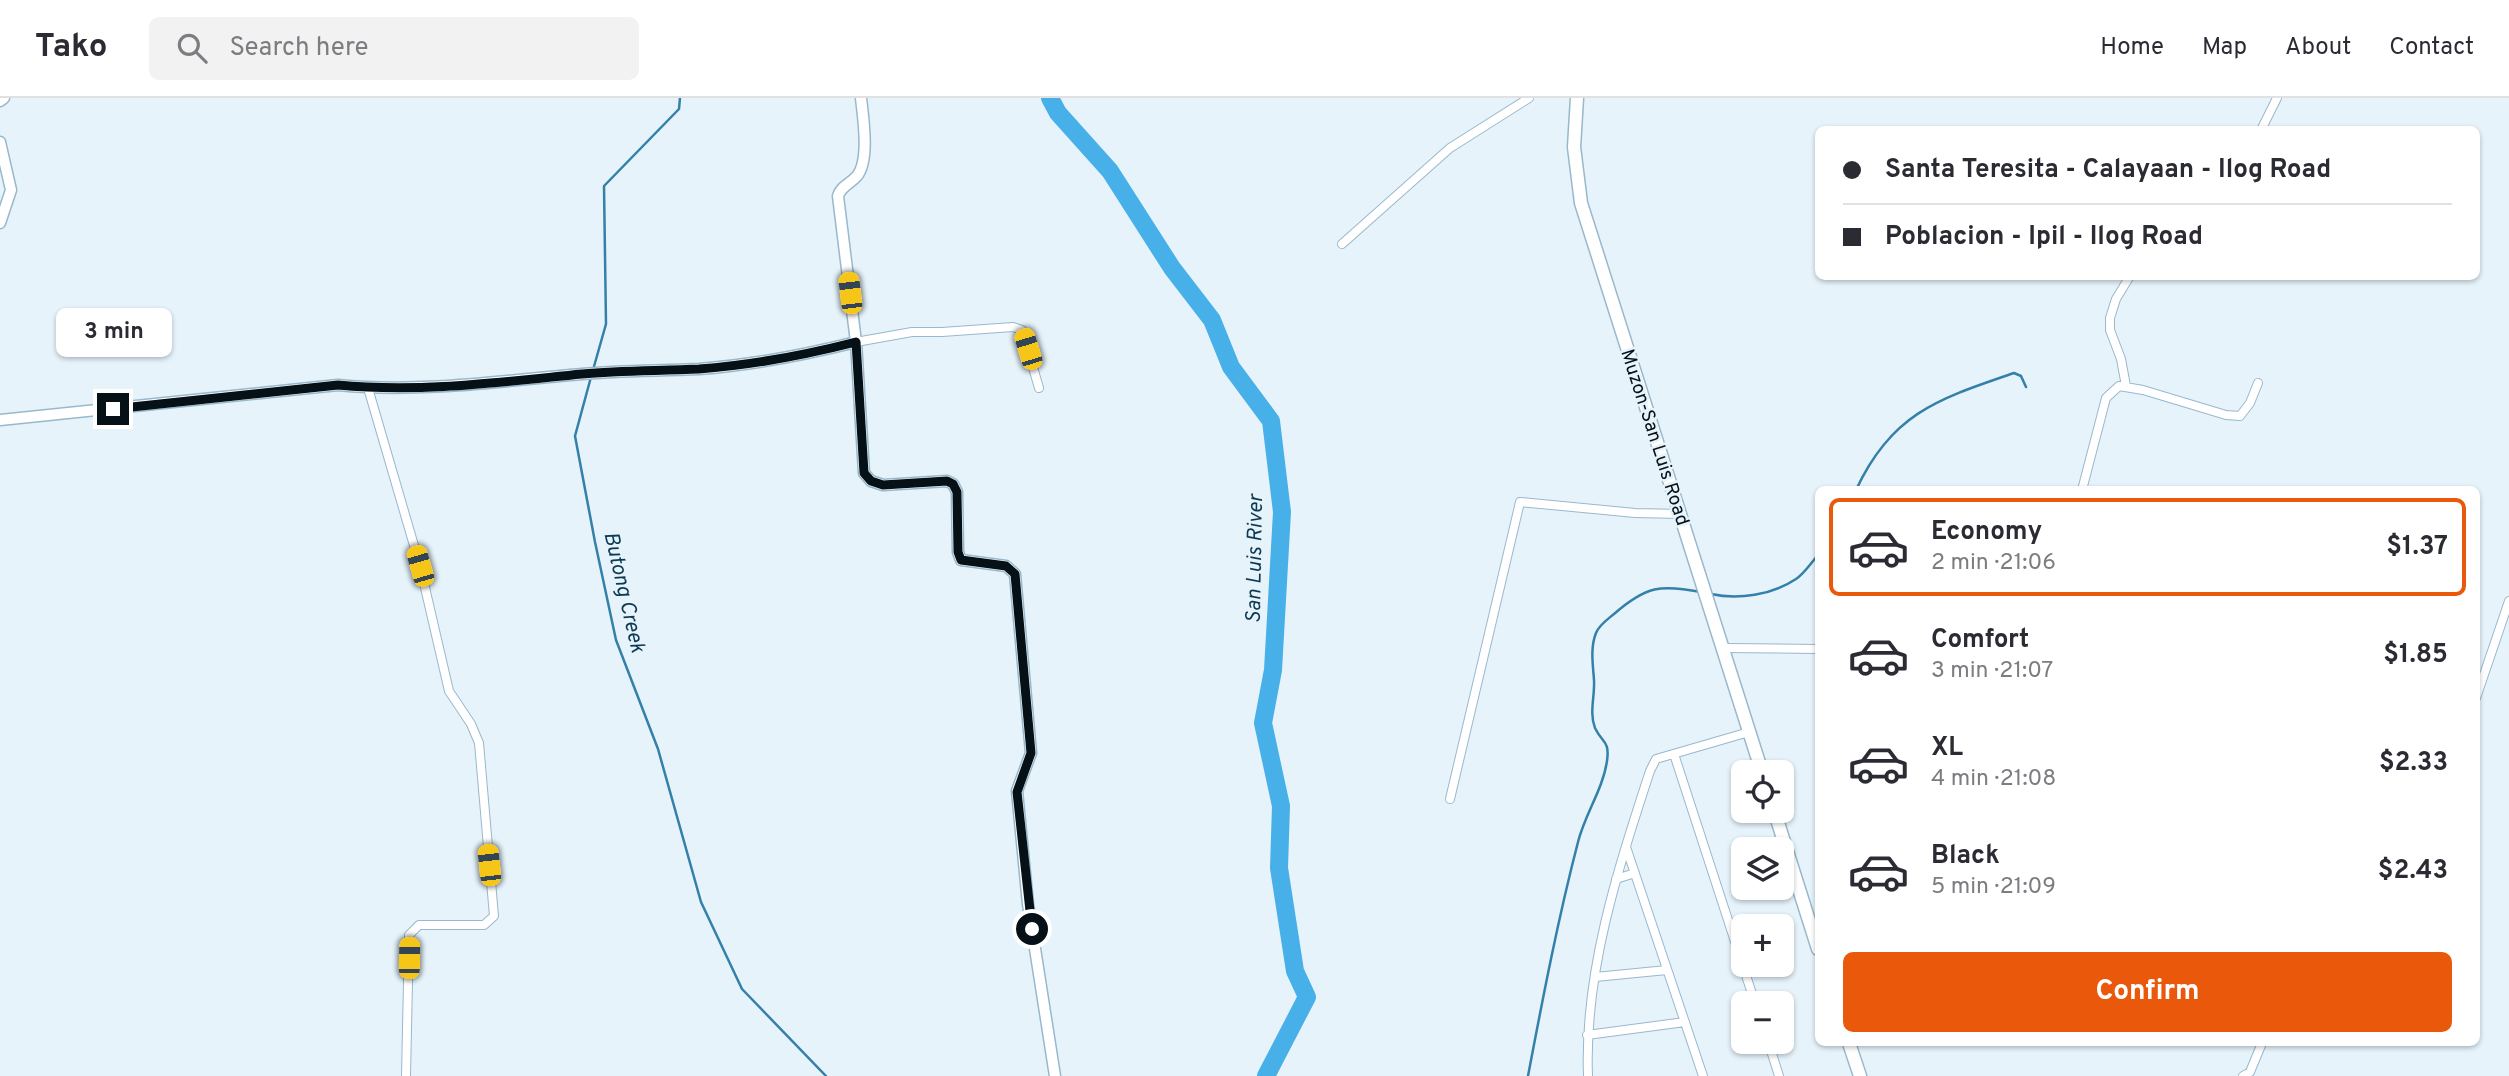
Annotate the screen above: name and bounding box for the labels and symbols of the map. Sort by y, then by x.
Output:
car [838,271,863,315]
callout: 3 min [55,308,171,356]
car [1012,326,1045,372]
street label: Muzon-San Luis Road [1614,346,1694,529]
route end [97,393,129,425]
water label: San Luis River [1241,492,1270,624]
water label: Butong Creek [597,529,651,656]
car [405,543,436,589]
car [477,843,502,887]
route start [1016,913,1048,945]
car [399,937,420,979]

